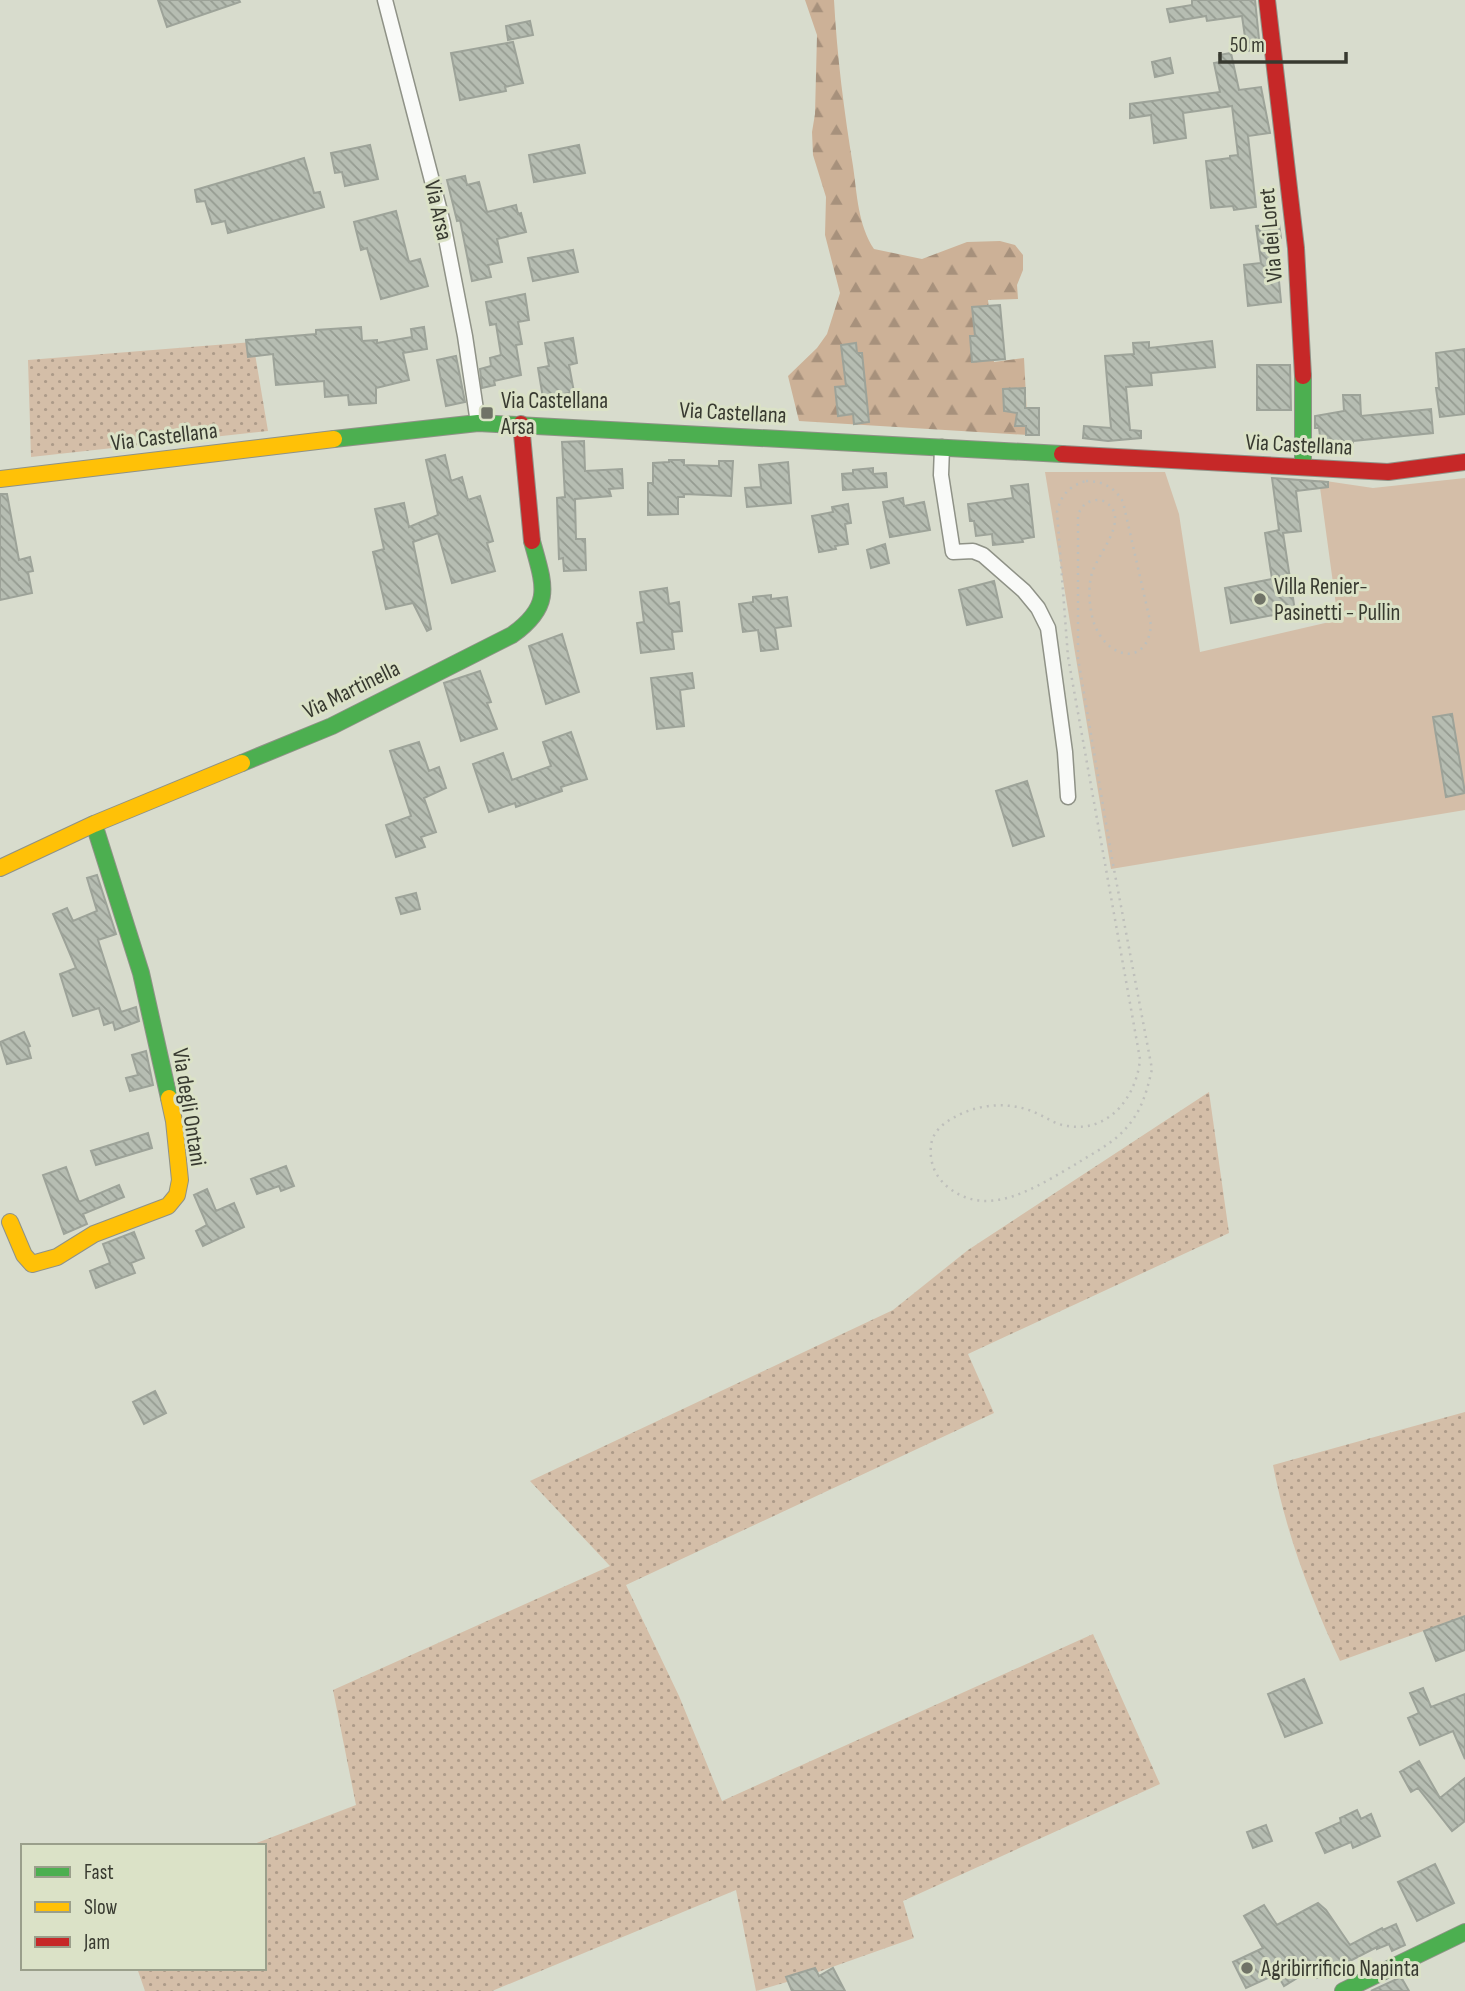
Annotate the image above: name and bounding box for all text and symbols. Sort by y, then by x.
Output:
scale bar [1220,21,1346,65]
text: 50 m [1230,33,1265,58]
street label: Via Arsa [418,178,458,243]
street label: Via dei Loret [1253,187,1289,283]
place label: Via Castellana Arsa [500,387,608,441]
street label: Via Castellana [679,396,787,430]
marker: Via Castellana Arsa [479,405,495,421]
street label: Via Castellana [109,417,219,457]
street label: Via Castellana [1245,428,1353,462]
place label: Villa Renier- Pasinetti - Pullin [1274,573,1400,627]
marker: Villa Renier- Pasinetti - Pullin [1252,591,1268,607]
street label: Via Martinella [298,654,404,725]
street label: Via degli Ontani [166,1046,212,1168]
legend [21,1844,266,1970]
text: Fast [84,1860,114,1885]
text: Slow [84,1895,118,1920]
text: Jam [83,1930,110,1955]
place label: Agribirrificio Napinta [1260,1955,1419,1983]
marker: Agribirrificio Napinta [1239,1960,1255,1976]

